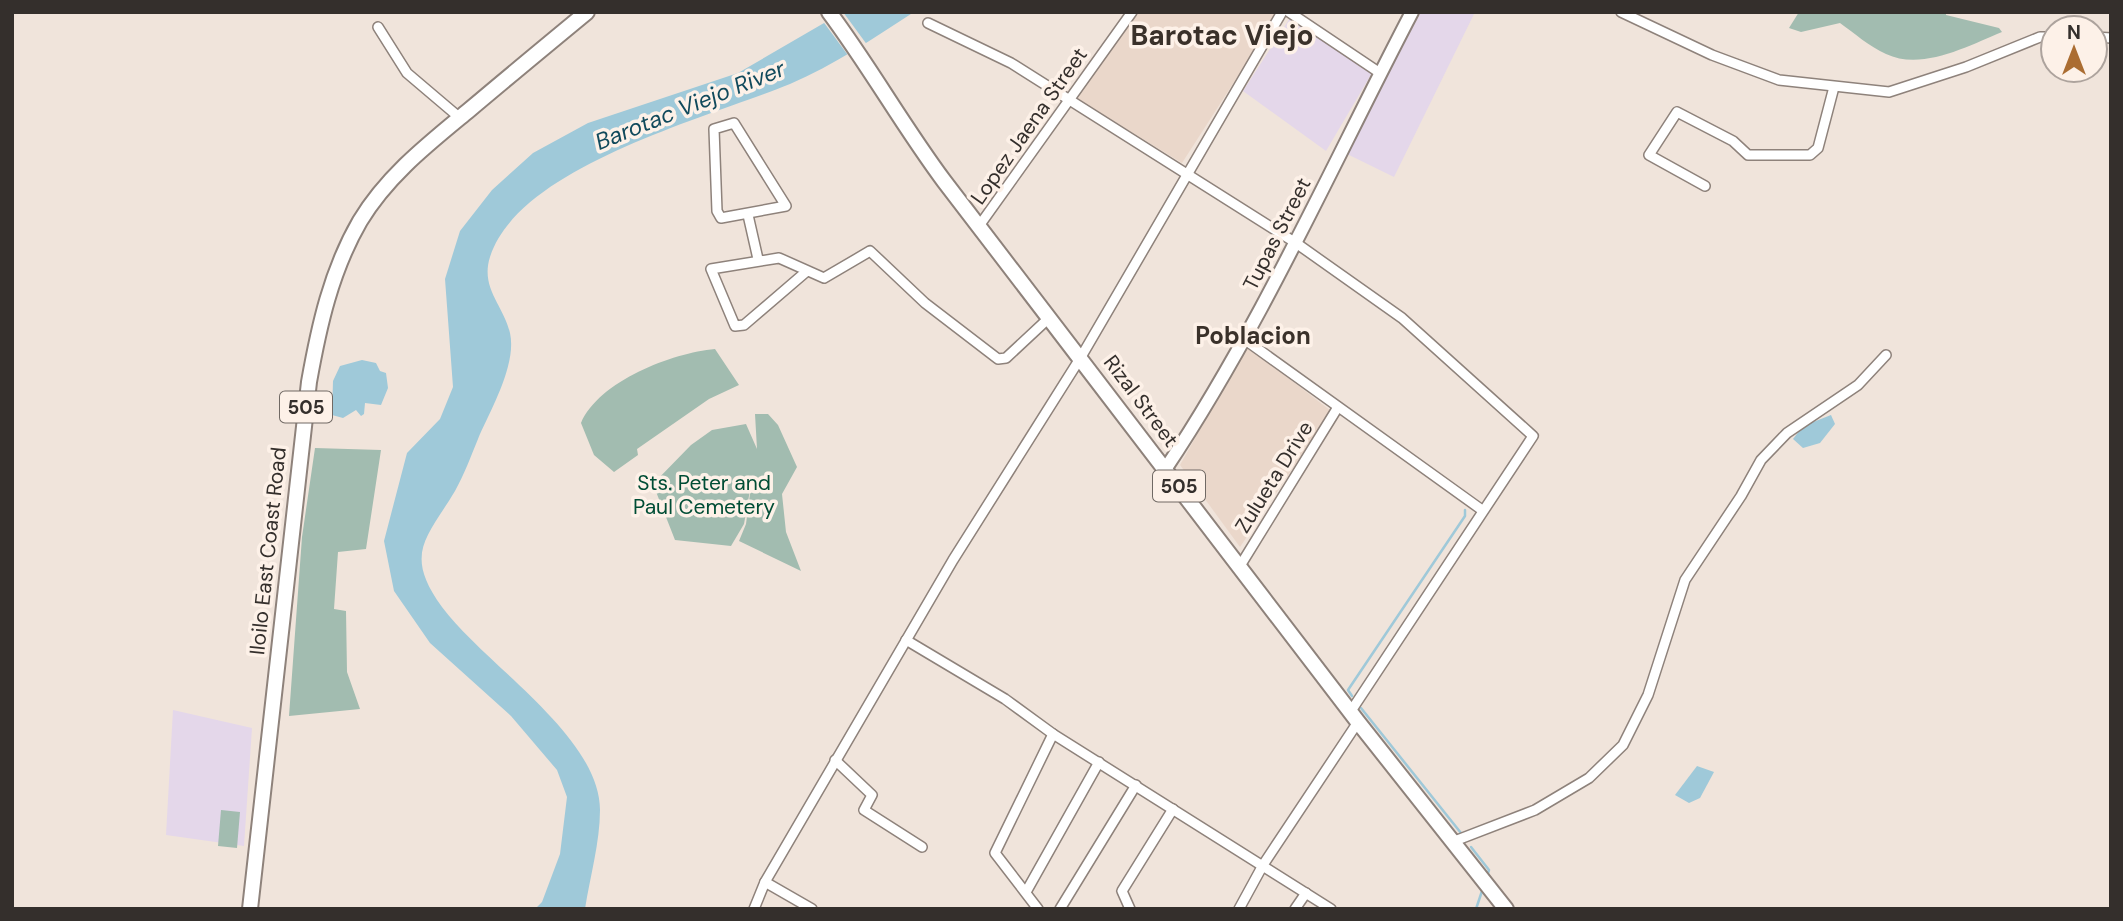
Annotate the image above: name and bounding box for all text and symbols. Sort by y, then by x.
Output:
north arrow [2039,14,2109,84]
district label: Barotac Viejo [1130,17,1314,54]
text: N [2067,20,2081,45]
street label: Lopez Jaena Street [964,42,1094,210]
water label: Barotac Viejo River [591,53,791,157]
street label: Tupas Street [1237,173,1317,295]
district label: Poblacion [1195,320,1311,351]
street label: Rizal Street [1097,349,1185,453]
road number: 505 [280,392,332,422]
street label: Zulueta Drive [1229,416,1319,538]
street label: Iloilo East Coast Road [243,446,293,656]
park label: Sts. Peter and Paul Cemetery [633,469,775,521]
road number: 505 [1153,471,1205,502]

